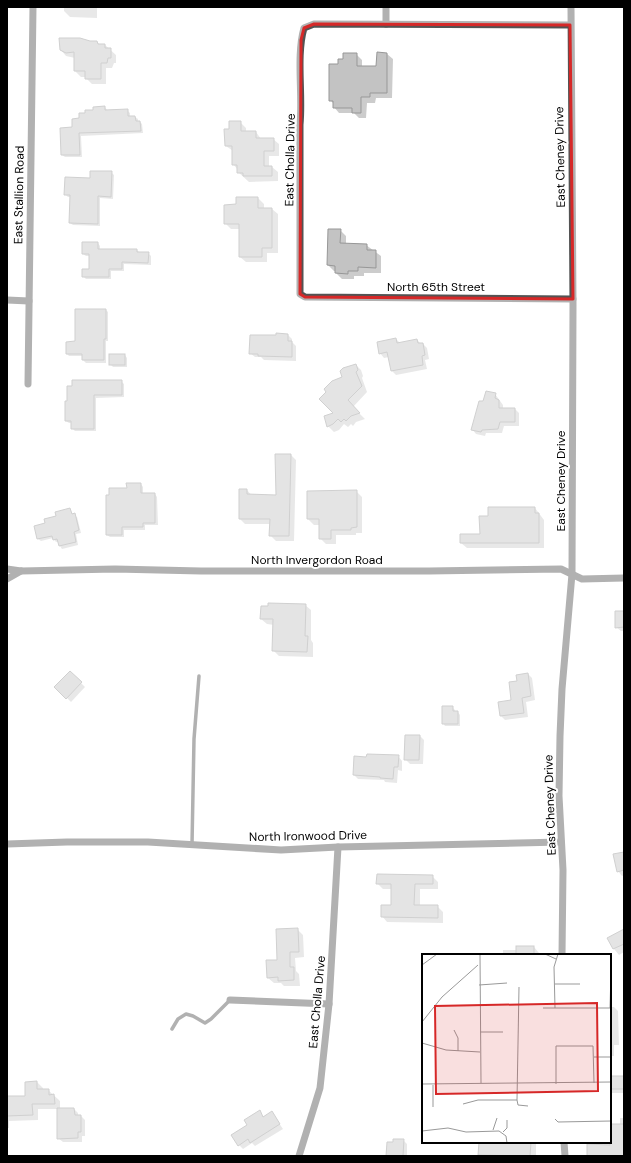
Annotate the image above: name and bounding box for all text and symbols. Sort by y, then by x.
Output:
street label: East Cheney Drive [551,106,569,208]
street label: East Cholla Drive [281,113,299,207]
street label: East Stallion Road [10,146,28,244]
street label: North 65th Street [387,279,485,295]
street label: East Cheney Drive [553,430,569,532]
street label: North Invergordon Road [251,552,383,568]
street label: East Cheney Drive [540,754,560,856]
street label: North Ironwood Drive [249,827,367,845]
inset map [422,954,611,1143]
street label: East Cholla Drive [305,955,329,1049]

